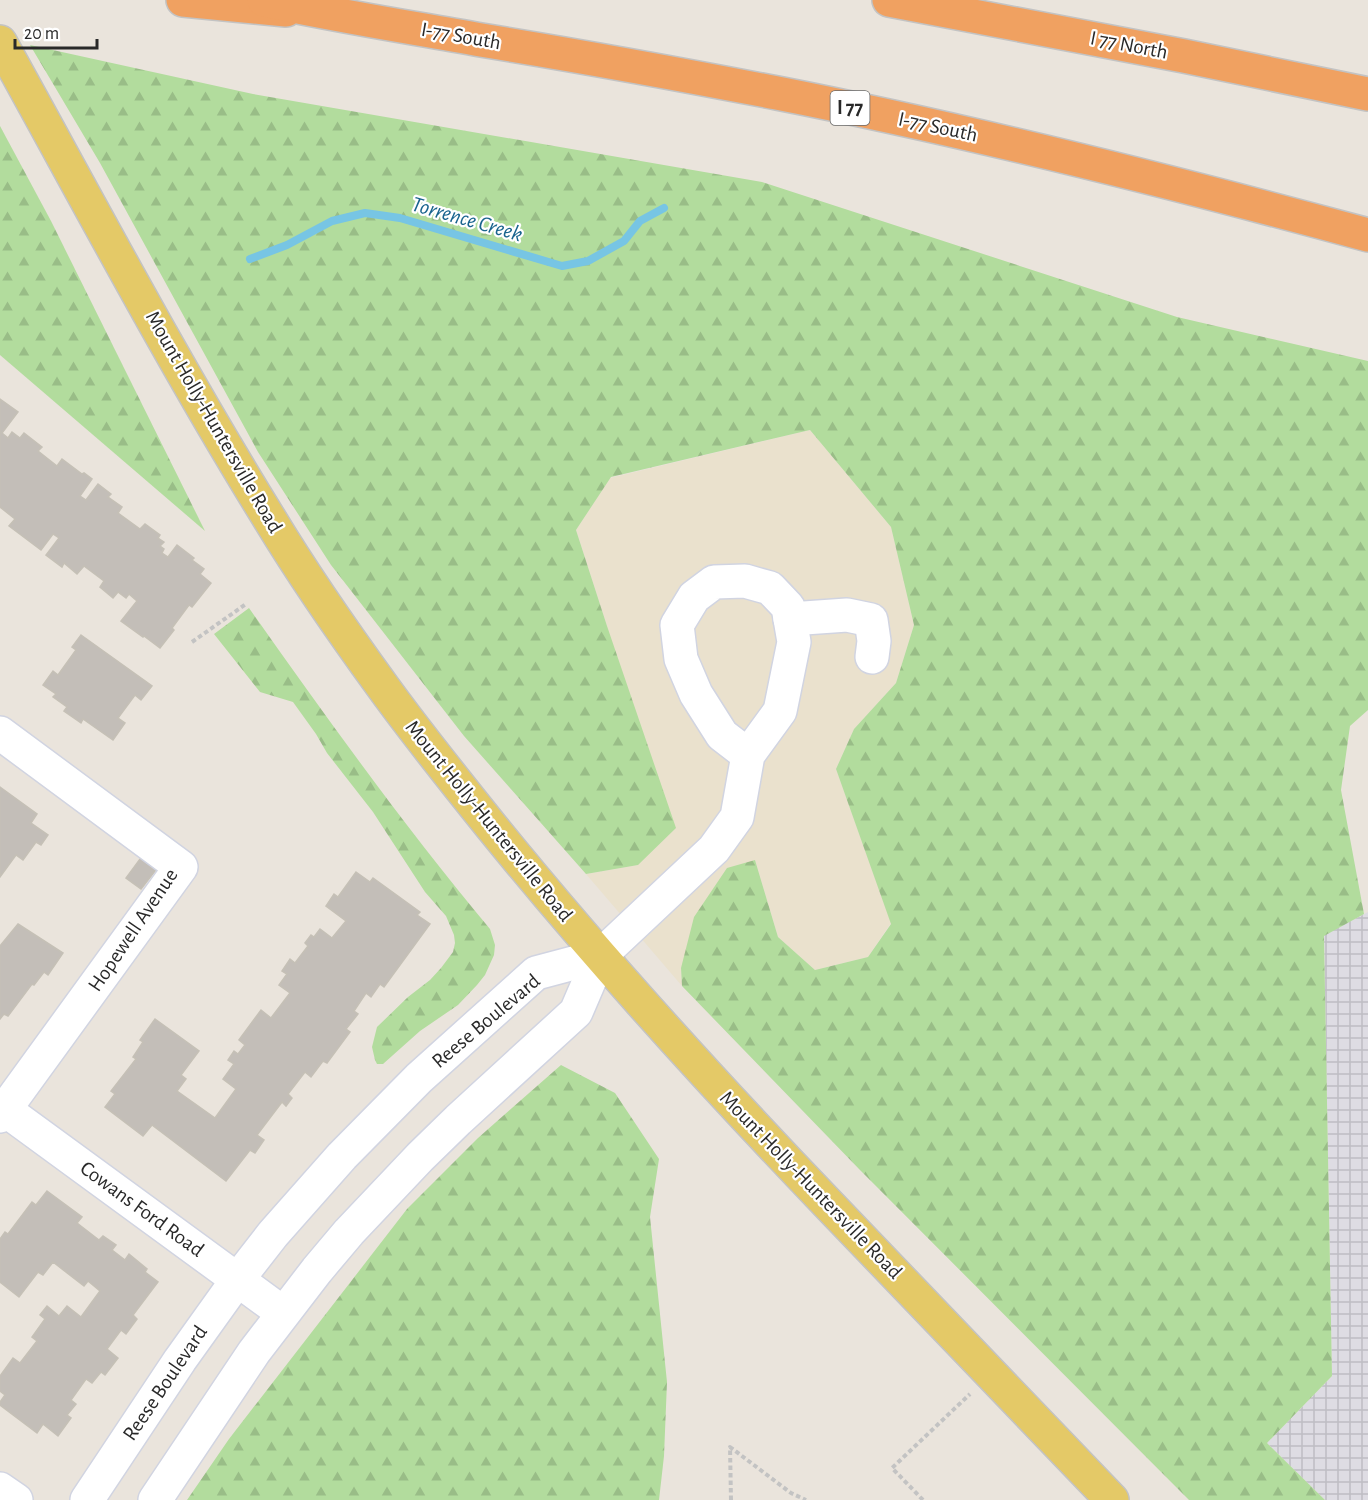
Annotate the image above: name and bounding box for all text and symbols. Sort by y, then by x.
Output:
scale bar [15,12,98,50]
street label: I-77 South [420,19,502,53]
text: 20 m [24,25,59,43]
street label: I 77 North [1088,27,1170,63]
road number: I 77 [830,91,870,125]
street label: I-77 South [896,108,980,146]
water label: Torrence Creek [409,193,525,245]
street label: Mount Holly-Huntersville Road [142,308,286,537]
street label: Mount Holly-Huntersville Road [402,716,577,926]
street label: Hopewell Avenue [84,865,182,995]
street label: Reese Boulevard [428,970,544,1072]
street label: Mount Holly-Huntersville Road [716,1087,906,1283]
street label: Cowans Ford Road [76,1157,208,1261]
street label: Reese Boulevard [119,1322,211,1444]

